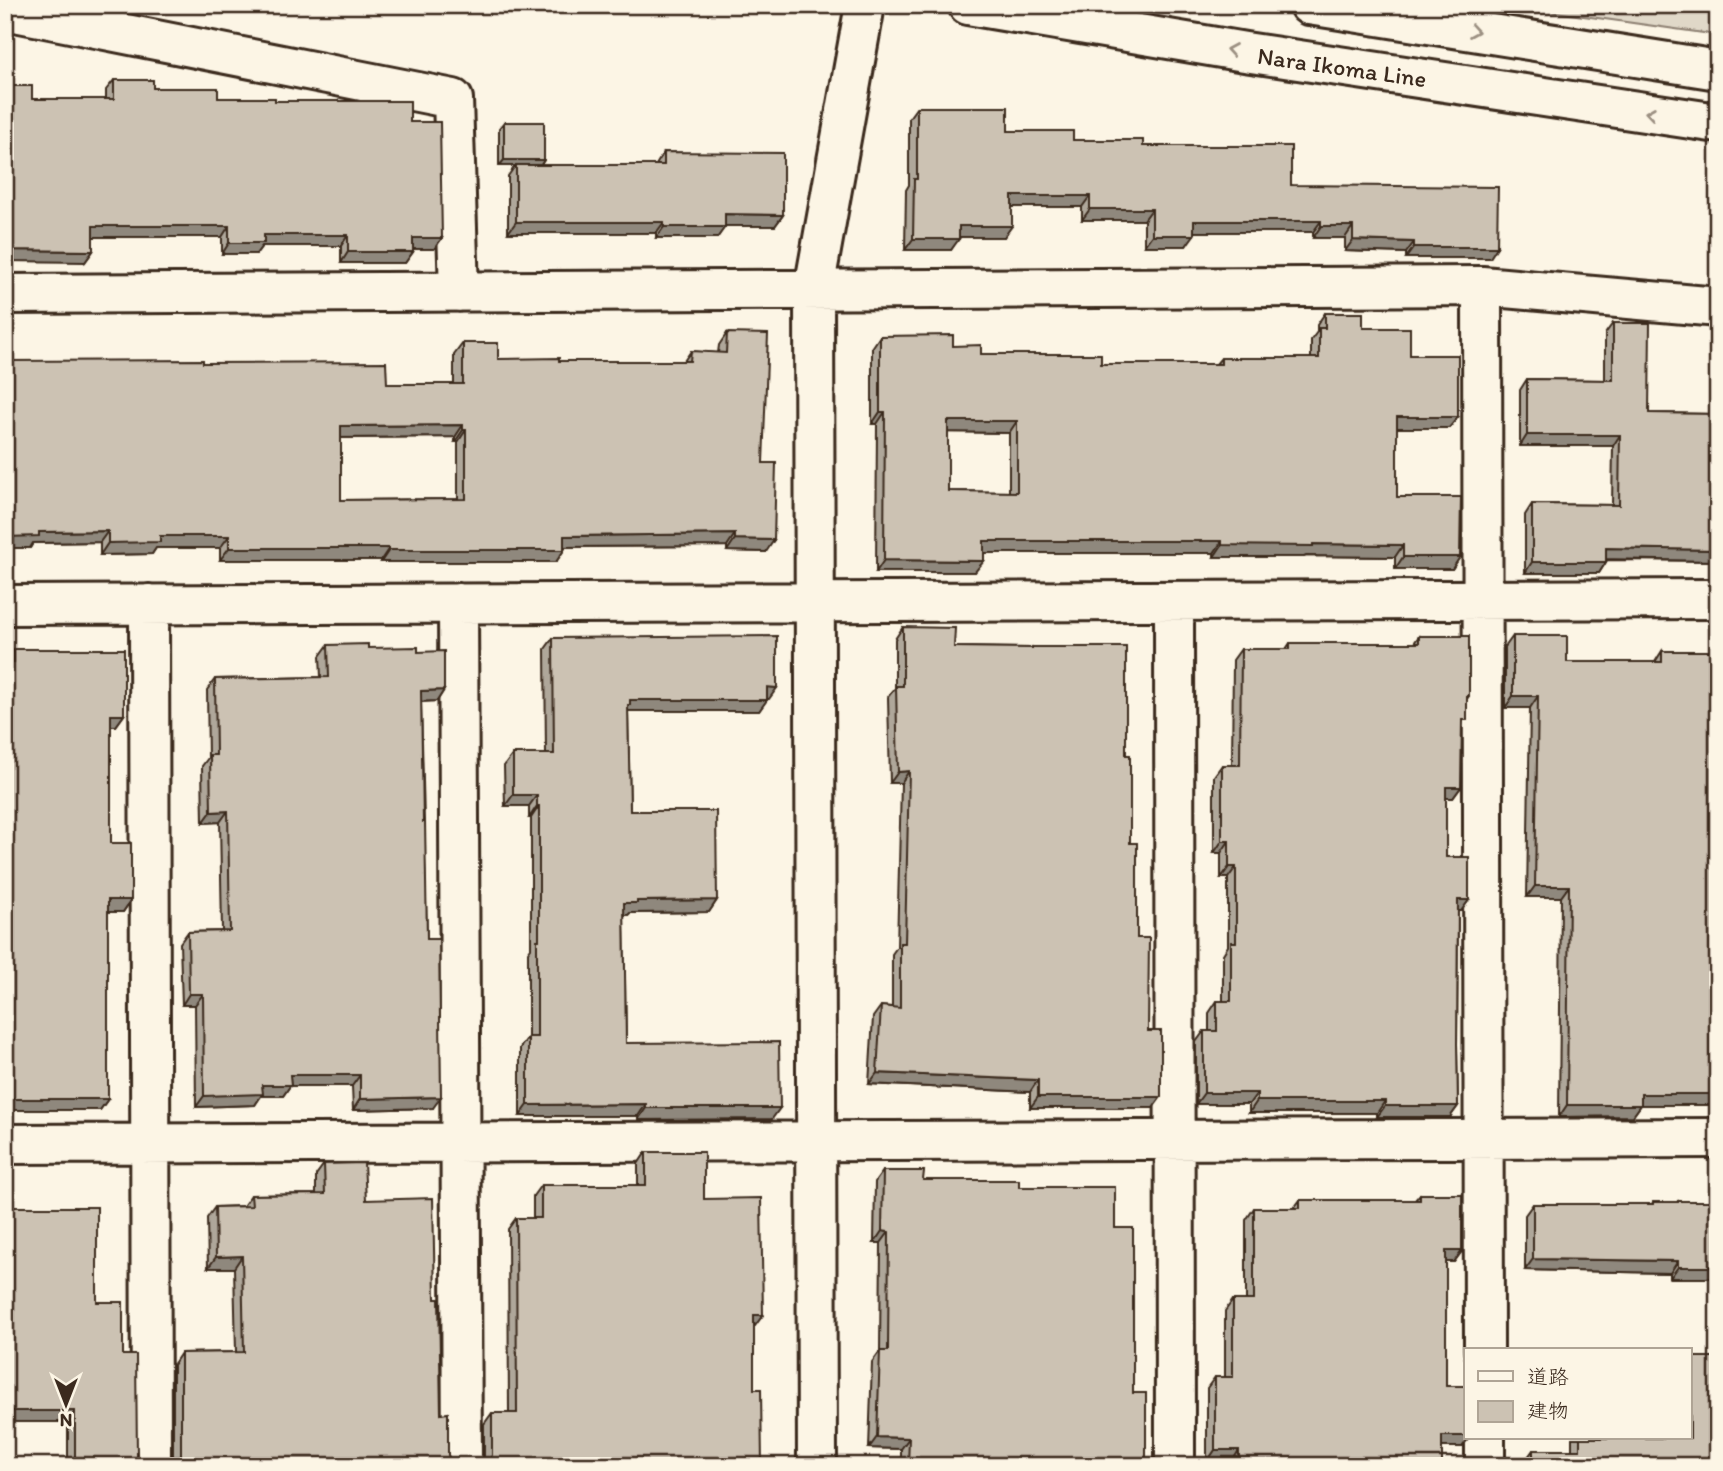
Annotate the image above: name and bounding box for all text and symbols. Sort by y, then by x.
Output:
one-way arrow [1468,23,1479,38]
street label: Nara Ikoma Line [1256,41,1428,93]
one-way arrow [1225,43,1237,58]
one-way arrow [1644,106,1656,121]
legend [1464,1348,1692,1440]
text: 道路 [1527,1364,1569,1389]
north arrow [32,1370,102,1440]
text: 建物 [1527,1398,1569,1423]
text: N [60,1409,72,1432]

